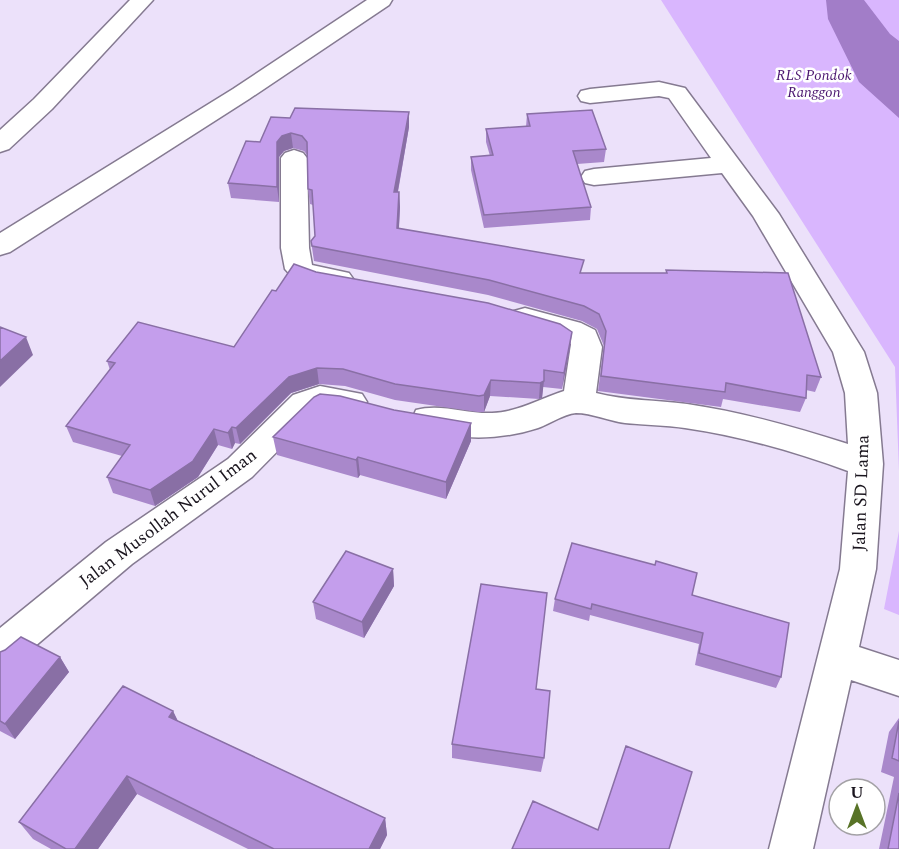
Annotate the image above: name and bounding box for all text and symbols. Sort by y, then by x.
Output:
park label: RLS Pondok Ranggon [776,64,852,104]
street label: Jalan SD Lama [845,434,877,552]
street label: Jalan Musollah Nurul Iman [73,442,263,594]
north arrow [827,777,887,837]
text: U [850,781,864,805]

